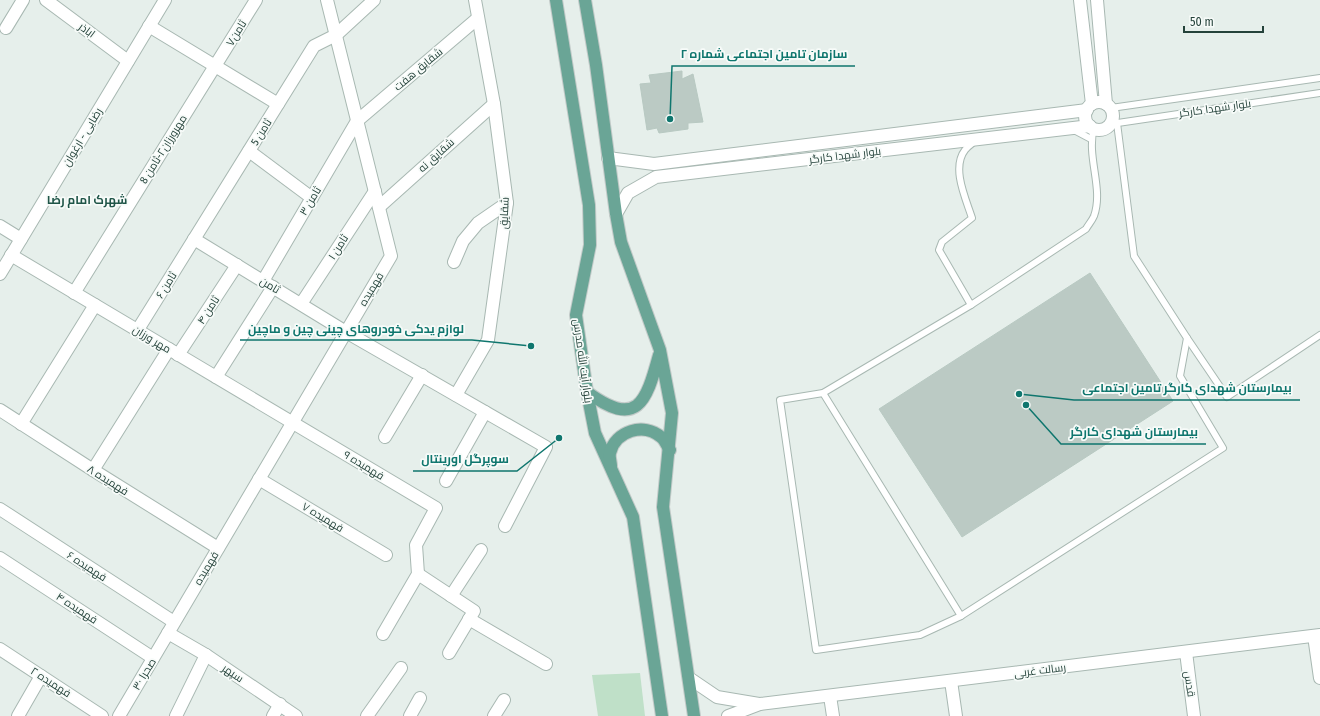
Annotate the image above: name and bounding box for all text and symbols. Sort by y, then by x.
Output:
scale bar [1184,8,1263,34]
text: 50 m [1190,15,1214,29]
street label: ثامن۷ [224,18,249,49]
street label: اباذر [75,19,98,41]
callout: سازمان تامین اجتماعی شماره ۲ [672,42,855,66]
street label: شقایق هفت [391,45,445,93]
text: سازمان تامین اجتماعی شماره ۲ [681,47,848,62]
street label: بلوار شهدا کارگر [1177,97,1252,120]
street label: رضایی - ارغوان [60,106,105,169]
street label: مهرورزان۲-ثامن 8 [137,112,190,186]
street label: ثامن 5 [248,117,275,148]
street label: شقایق نه [416,136,457,175]
street label: بلوار شهدا کارگر [807,145,882,166]
street label: ثامن ۳ [297,185,324,218]
district label: شهرک امام رضا [47,193,127,208]
street label: شقایق [497,197,512,229]
street label: ثامن ۱ [326,232,351,262]
street label: ثامن ۶ [153,270,180,301]
street label: فهمیده [356,270,387,308]
street label: ثامن [257,274,282,296]
street label: ثامن ۴ [195,294,222,327]
callout: لوازم یدکی خودروهای چینی چین و ماچین [240,316,472,340]
street label: بلوار آیت الله مدرس [570,318,597,404]
text: لوازم یدکی خودروهای چینی چین و ماچین [248,322,464,338]
street label: مهر ورزان [130,323,173,356]
callout: بیمارستان شهدای کارگر تامین اجتماعی [1074,376,1300,400]
text: بیمارستان شهدای کارگر تامین اجتماعی [1082,381,1292,396]
callout: بیمارستان شهدای کارگر [1061,420,1206,444]
text: بیمارستان شهدای کارگر [1069,425,1198,440]
callout: سوپرگل اورینتال [413,447,517,471]
street label: فهمیده ۹ [341,448,386,483]
text: سوپرگل اورینتال [421,452,509,468]
street label: فهمیده ۸ [85,463,131,498]
street label: فهمیده ۷ [300,500,346,535]
street label: فهمیده ۶ [64,549,109,584]
street label: فهمیده [191,549,222,587]
street label: فهمیده ۴ [54,590,100,627]
street label: صحرا ۳۰ [130,656,159,692]
street label: سپهر [219,661,246,685]
street label: رسالت غربی [1013,661,1067,680]
street label: فهمیده ۲ [28,665,73,700]
street label: قدس [1181,670,1198,698]

